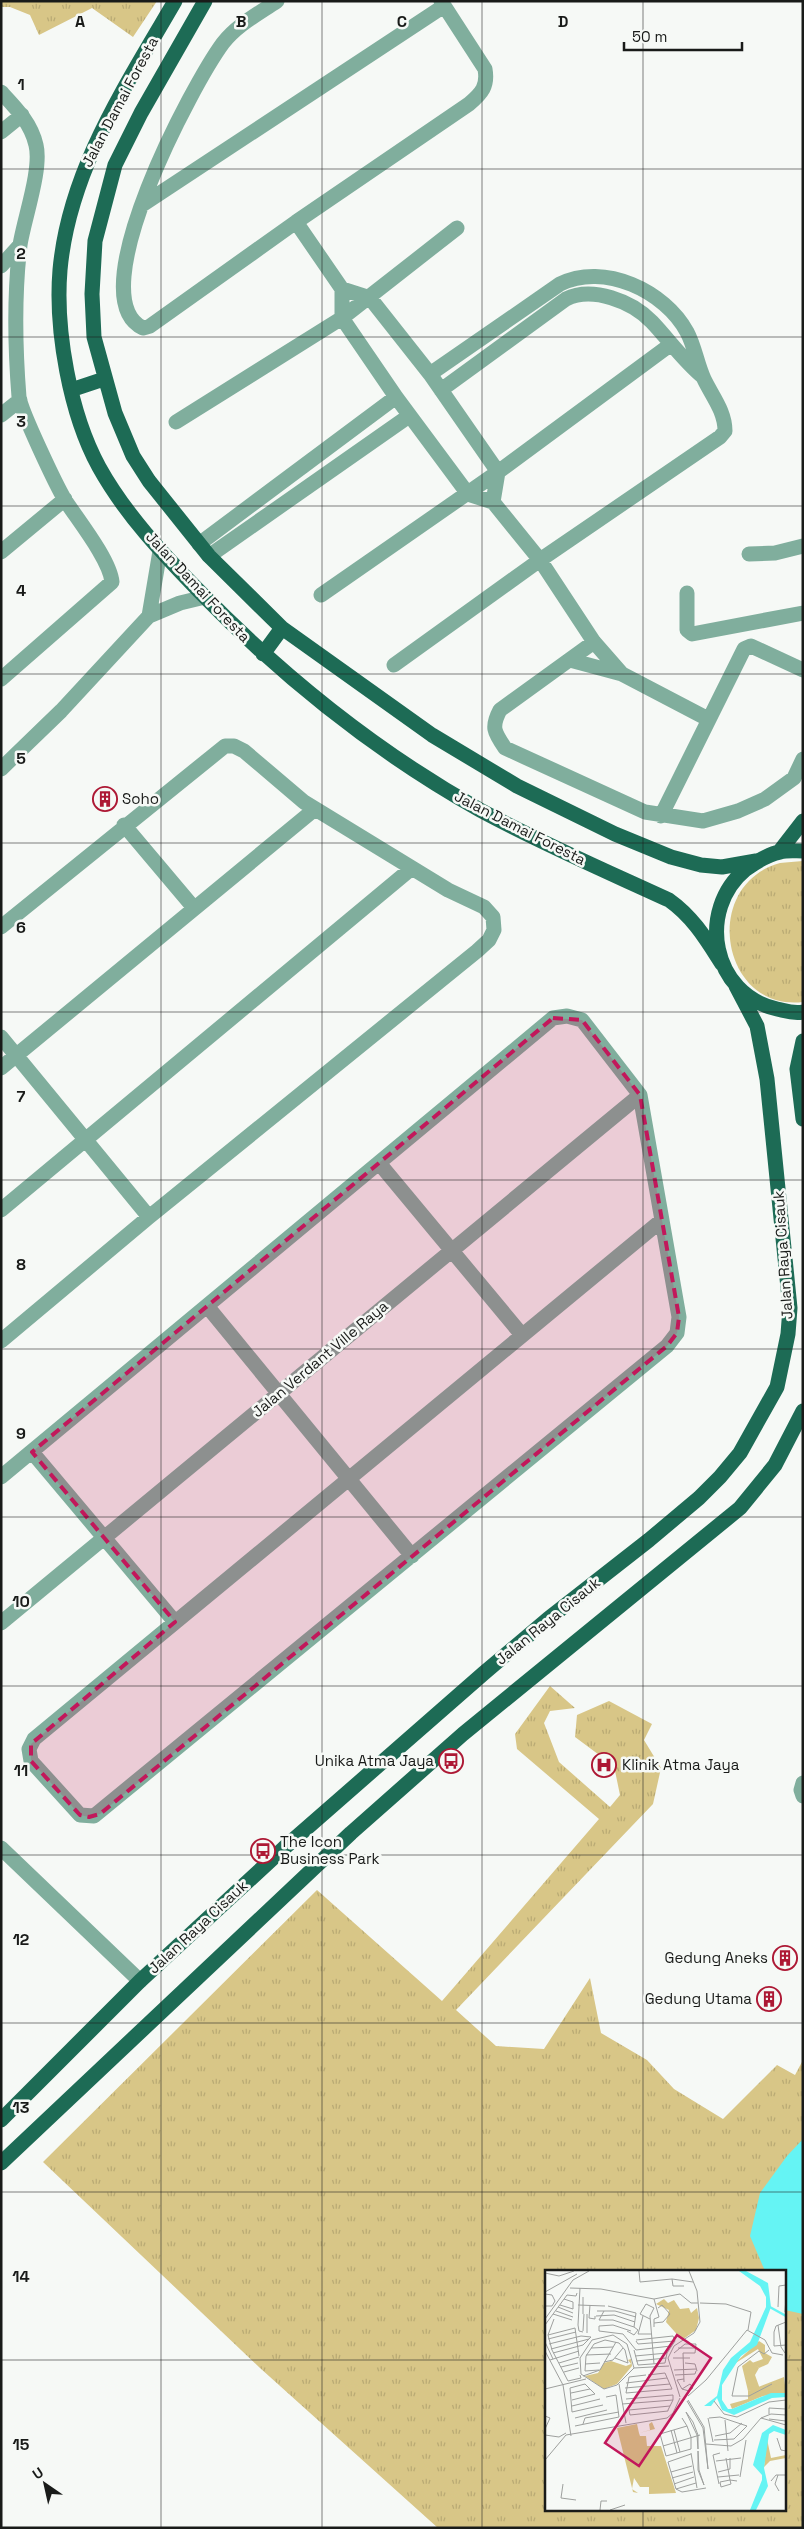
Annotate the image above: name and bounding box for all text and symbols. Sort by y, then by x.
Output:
text: A [75,11,85,32]
text: B [236,11,246,32]
text: C [397,11,407,32]
text: D [558,11,568,32]
scale bar [624,20,742,52]
text: 50 m [632,27,667,46]
street label: Jalan Damai Foresta [77,33,162,170]
text: 1 [17,74,25,95]
text: 2 [16,243,26,264]
text: 3 [16,411,26,432]
street label: Jalan Damai Foresta [142,527,255,646]
text: 4 [16,580,26,601]
text: 5 [16,748,26,769]
building icon: Soho [92,786,118,812]
street label: Jalan Damai Foresta [451,786,589,869]
place label: Soho [122,789,159,808]
text: 6 [16,917,26,938]
text: 7 [17,1086,26,1107]
street label: Jalan Raya Cisauk [769,1190,796,1320]
text: 8 [16,1254,26,1275]
street label: Jalan Verdant Ville Raya [248,1296,392,1421]
text: 9 [16,1423,26,1444]
street label: Jalan Raya Cisauk [492,1573,604,1669]
text: 10 [12,1591,30,1612]
bus stop icon: Unika Atma Jaya [438,1748,464,1774]
place label: Unika Atma Jaya [315,1751,434,1770]
hospital icon: Klinik Atma Jaya [591,1752,617,1778]
place label: Klinik Atma Jaya [622,1755,740,1774]
text: 11 [14,1760,28,1781]
place label: The Icon Business Park [280,1832,380,1868]
bus stop icon: The Icon Business Park [250,1838,276,1864]
street label: Jalan Raya Cisauk [144,1876,251,1978]
text: 12 [13,1929,29,1950]
building icon: Gedung Aneks [772,1945,798,1971]
place label: Gedung Aneks [665,1948,768,1967]
building icon: Gedung Utama [756,1986,782,2012]
place label: Gedung Utama [645,1989,752,2008]
text: 13 [13,2097,30,2118]
text: 14 [12,2266,30,2287]
inset map [545,2270,786,2512]
text: 15 [13,2434,30,2455]
north arrow [20,2459,70,2509]
text: U [29,2463,47,2483]

